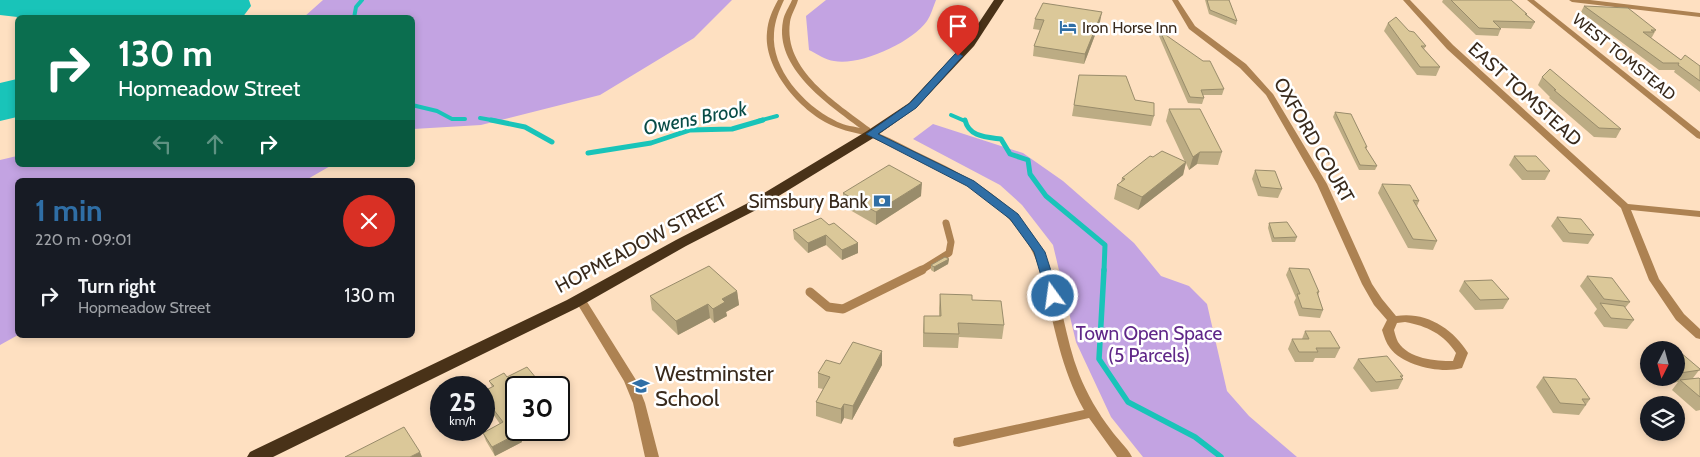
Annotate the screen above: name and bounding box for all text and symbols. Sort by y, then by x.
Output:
pin [937,5,979,56]
street label: WEST TOMSTEAD [1569,10,1679,104]
icon: arrive [944,12,972,40]
hotel icon: Iron Horse Inn [1058,17,1078,37]
place label: Iron Horse Inn [1082,18,1177,37]
text: 130 m [118,32,213,75]
icon: right [35,35,100,100]
street label: EAST TOMSTEAD [1464,37,1587,151]
street label: OXFORD COURT [1269,73,1359,207]
text: Hopmeadow Street [118,75,300,102]
water label: Owens Brook [641,96,750,140]
icon: left [148,130,176,158]
icon: ahead [201,130,229,158]
icon: right [254,130,282,158]
street label: HOPMEADOW STREET [551,188,731,298]
place label: Simsbury Bank [748,190,868,213]
bank icon: Simsbury Bank [872,191,892,211]
text: 1 min [35,192,103,229]
button: close [343,195,395,247]
text: 220 m · 09:01 [35,230,132,249]
position arrow [1026,269,1078,321]
text: Turn right [78,275,156,298]
icon: right [35,282,63,310]
text: 130 m [344,284,395,307]
text: Hopmeadow Street [78,298,211,317]
park label: Town Open Space (5 Parcels) [1076,322,1222,367]
north arrow [1640,341,1685,386]
map controls [1640,341,1685,441]
place label: Westminster School [655,360,774,412]
speed limit sign: 30 [505,376,570,441]
school or university icon: Westminster School [631,376,651,396]
text: 25 [449,387,476,417]
button: layers [1640,396,1685,441]
text: km/h [449,413,476,428]

